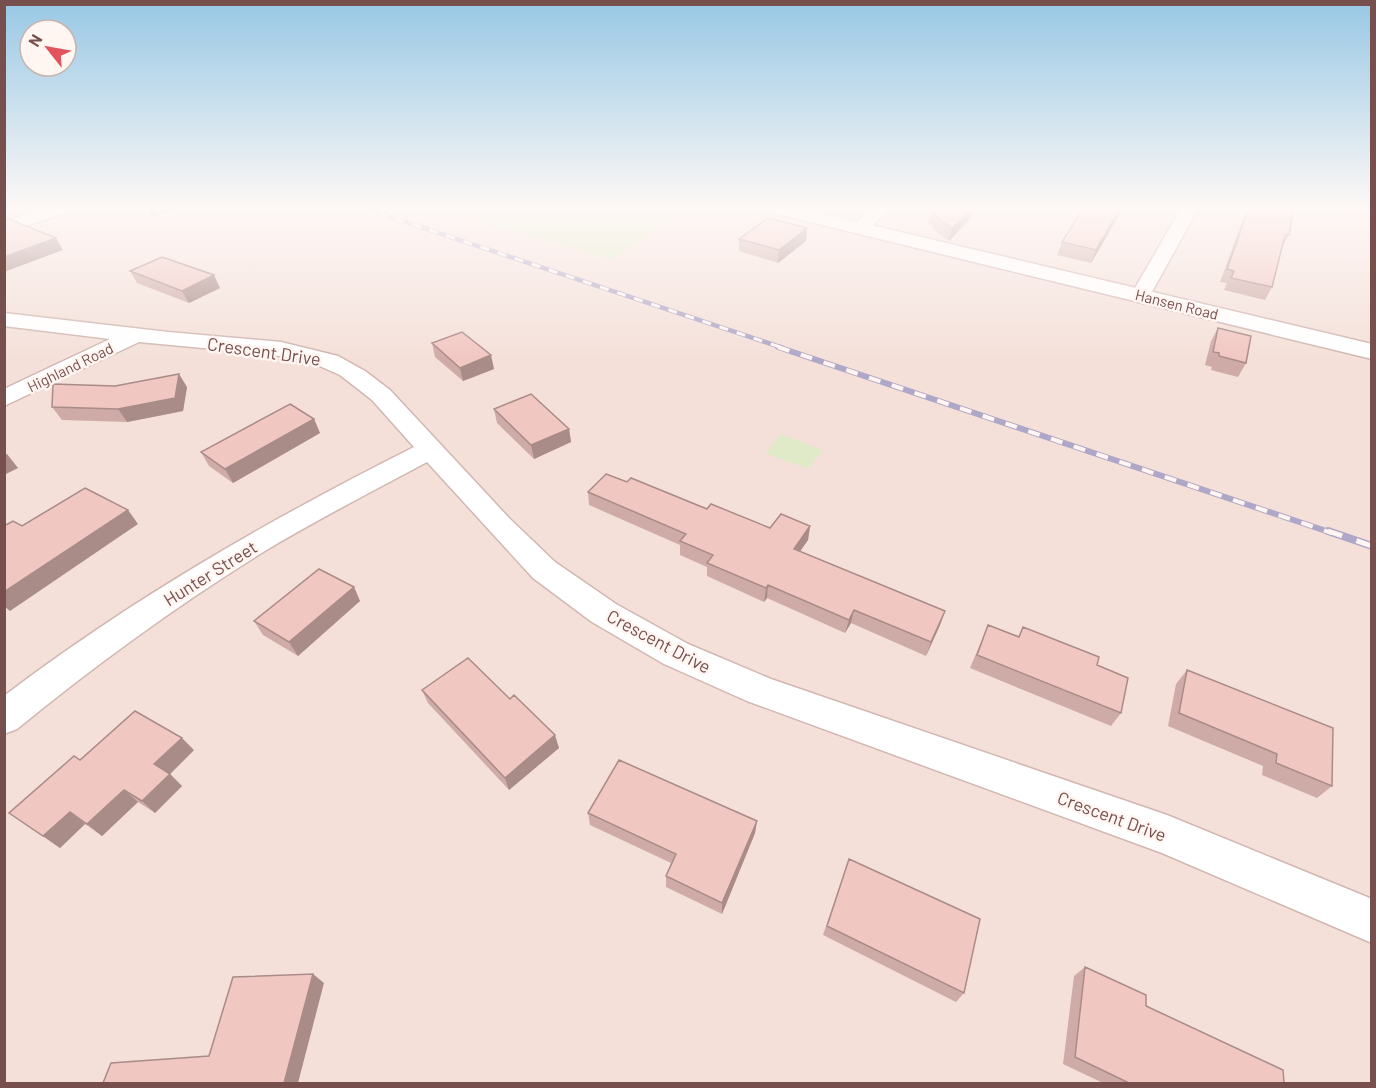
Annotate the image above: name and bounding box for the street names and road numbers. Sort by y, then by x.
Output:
street label: Hansen Road [1134,285,1220,323]
street label: Crescent Drive [206,332,322,370]
street label: Highland Road [24,338,116,396]
street label: Hunter Street [159,536,261,610]
street label: Crescent Drive [603,604,715,678]
street label: Crescent Drive [1055,786,1169,846]

